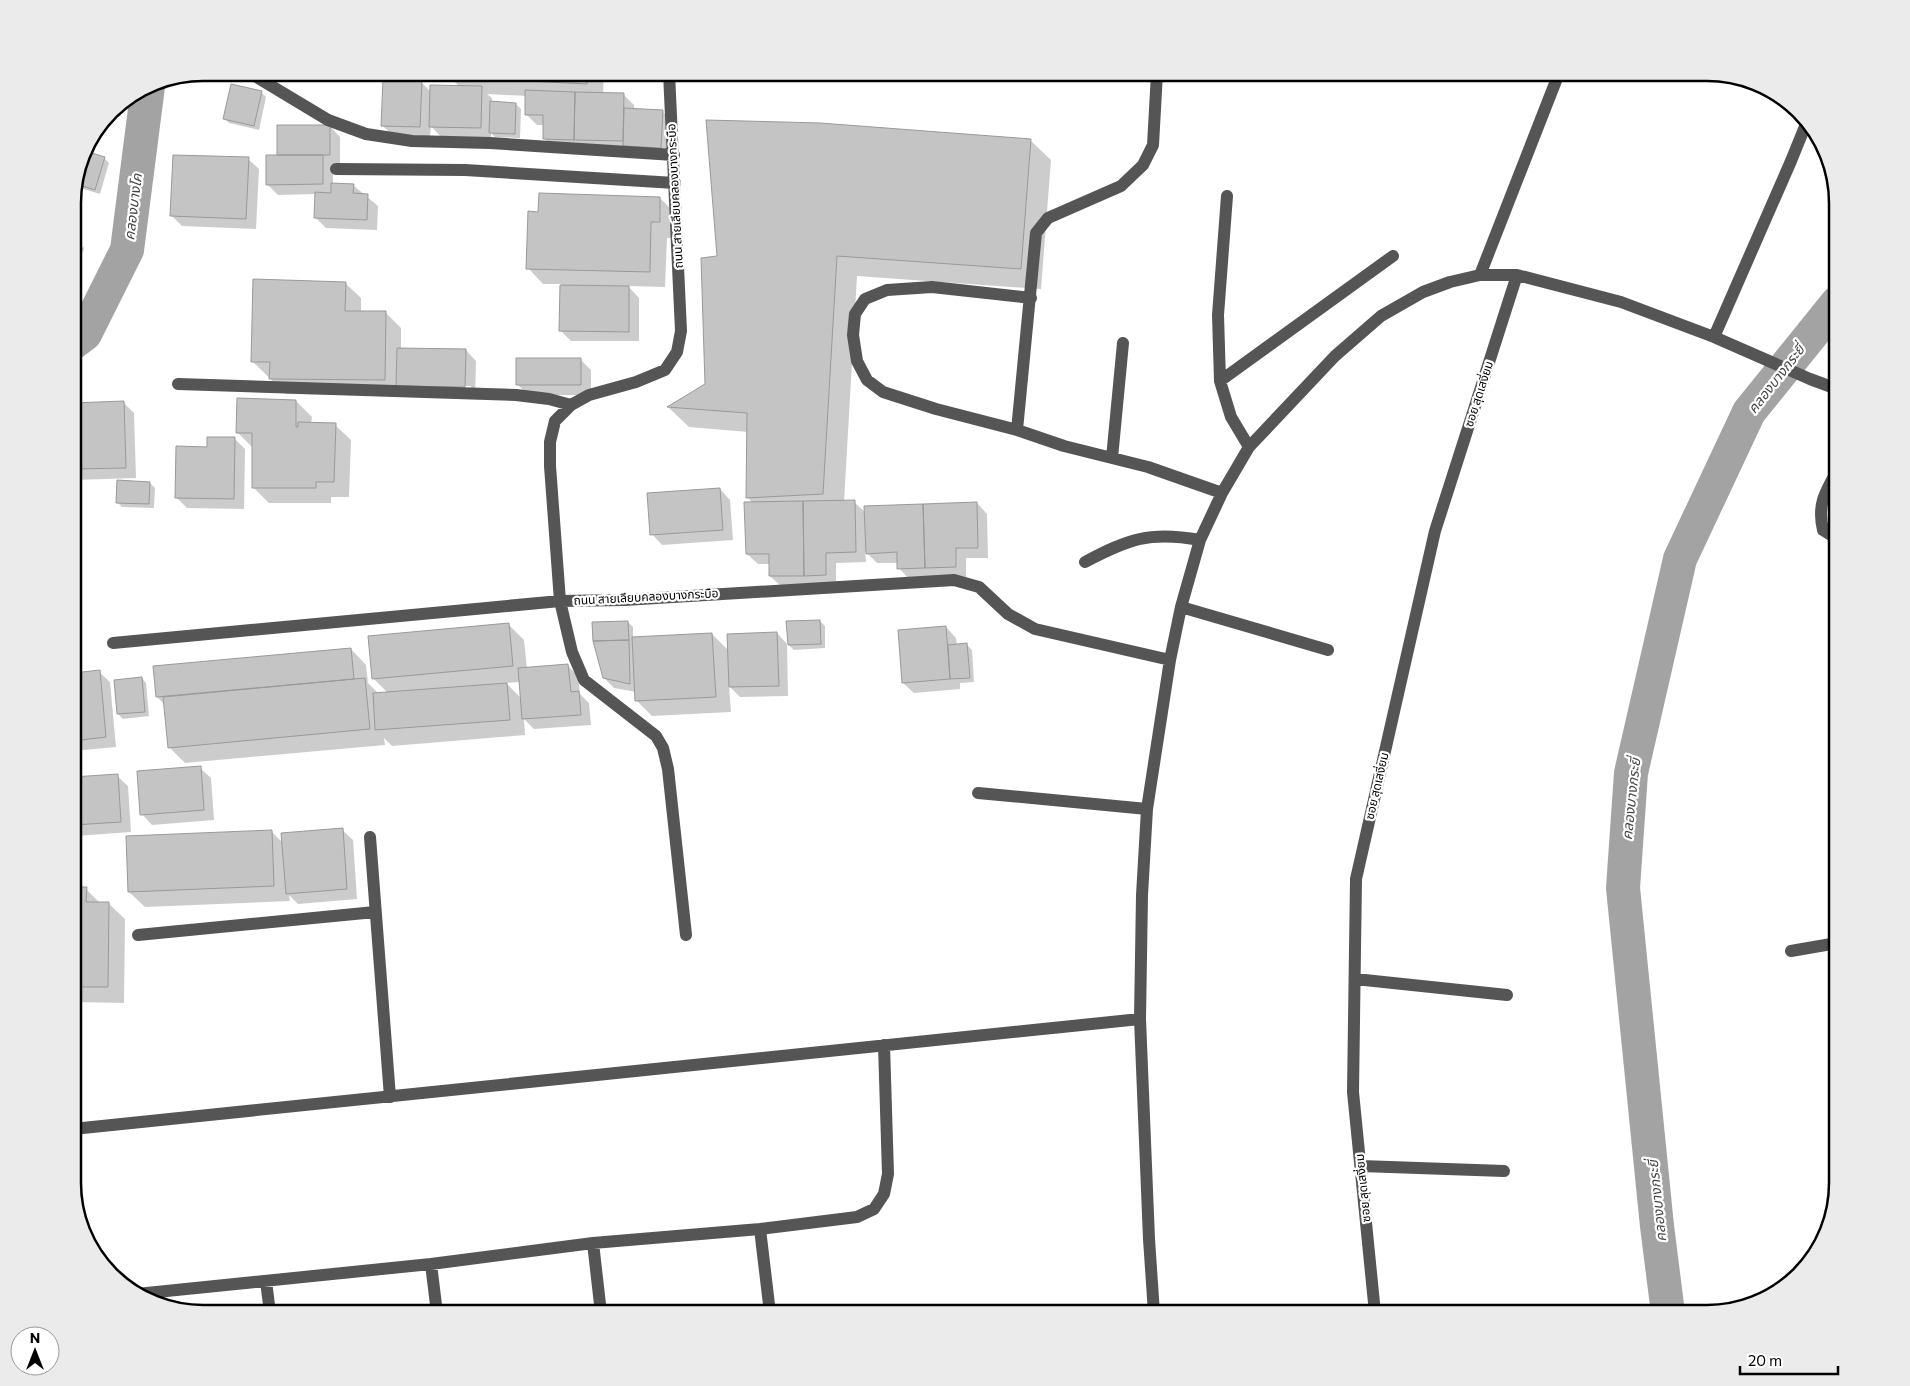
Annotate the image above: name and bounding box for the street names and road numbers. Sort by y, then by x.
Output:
street label: ถนน สายเลียบคลองบางกระบือ [663,123,685,269]
street label: ซอย สุดเสงี่ยม [1460,359,1496,429]
street label: ถนน สายเลียบคลองบางกระบือ [573,585,719,607]
street label: ซอย สุดเสงี่ยม [1361,751,1392,821]
street label: ซอย สุดเสงี่ยม [1350,1153,1374,1223]

